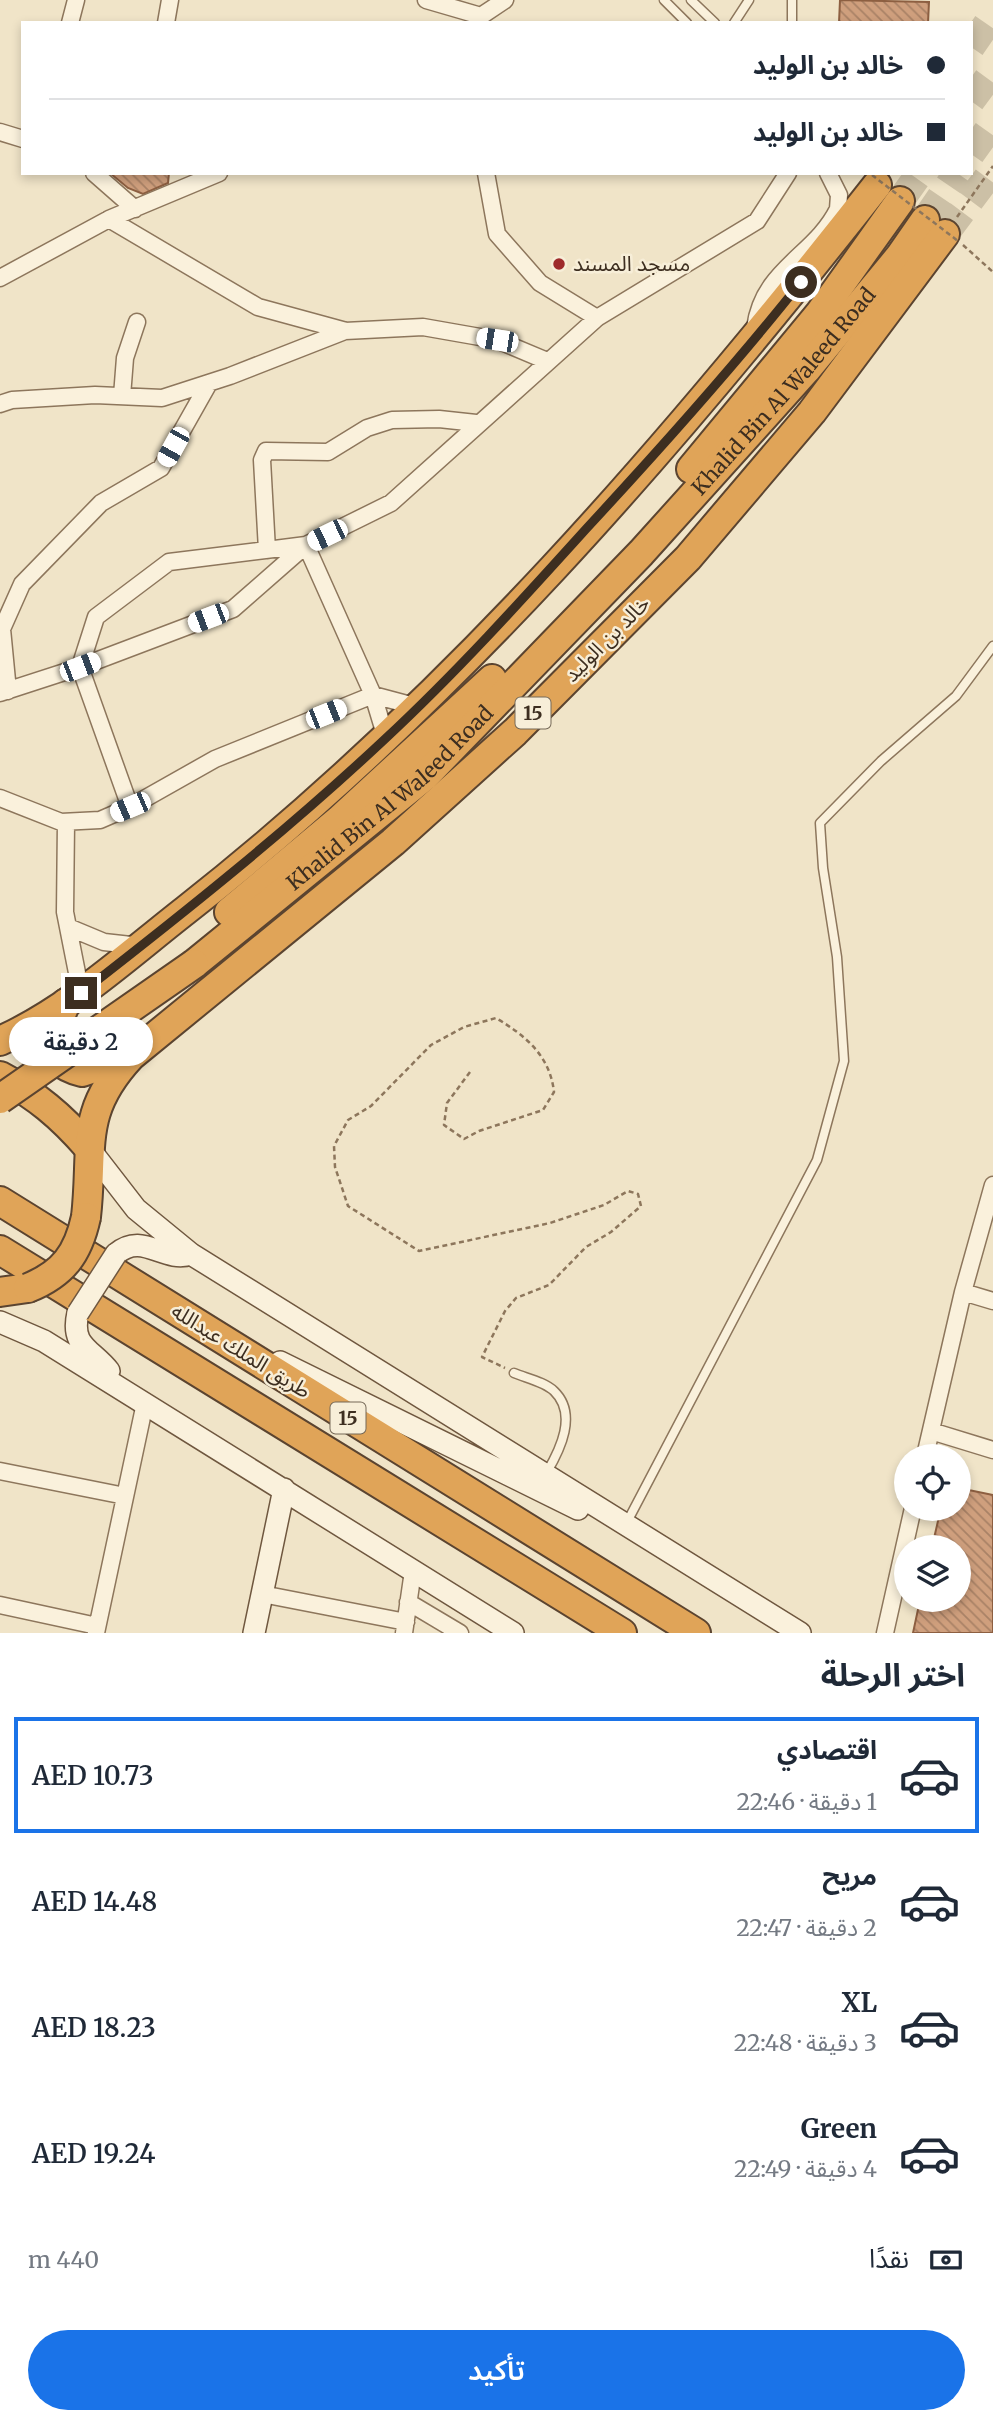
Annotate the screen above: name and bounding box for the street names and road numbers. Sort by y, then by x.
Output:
street label: Khalid Bin Al Waleed Road [686,282,882,501]
street label: خالد بن الوليد [558,590,655,687]
road number: 15 [516,698,550,728]
street label: Khalid Bin Al Waleed Road [281,699,499,896]
street label: طريق الملك عبدالله [167,1297,316,1404]
road number: 15 [330,1402,366,1434]

